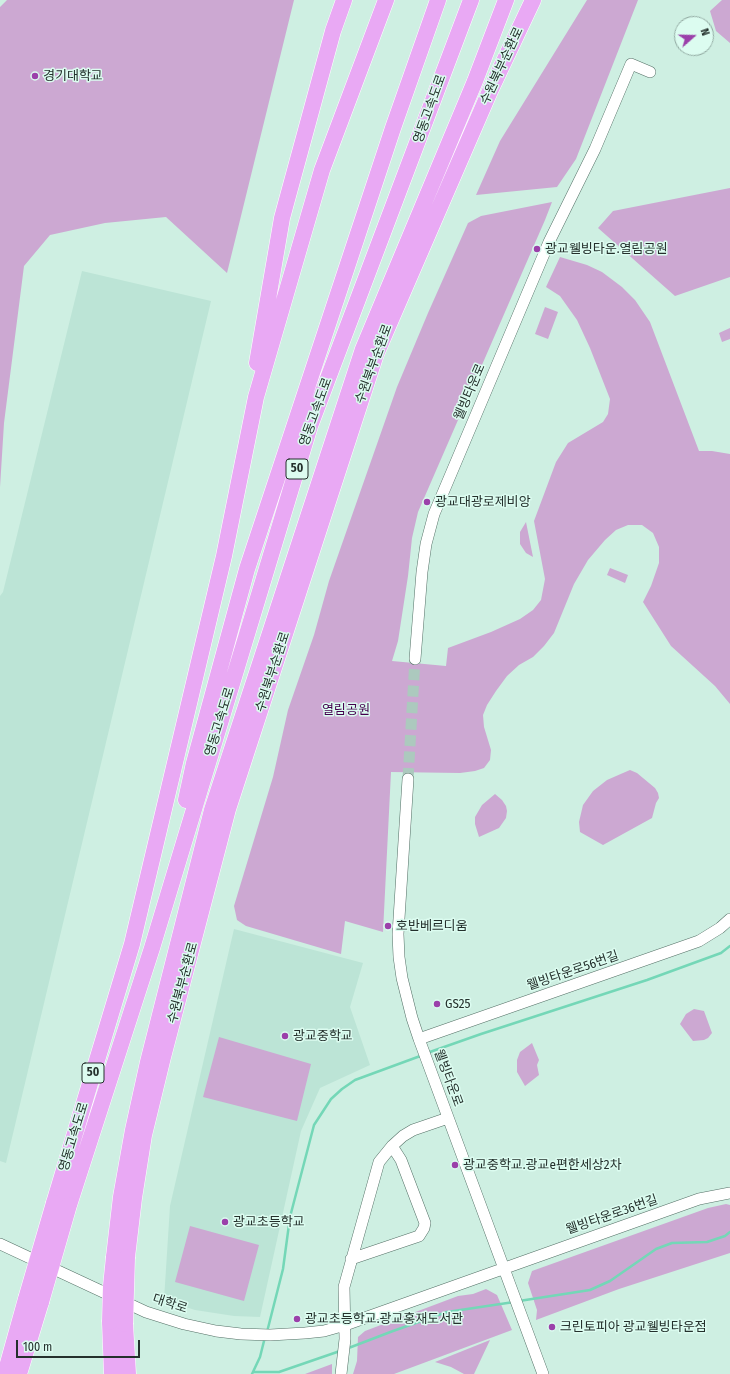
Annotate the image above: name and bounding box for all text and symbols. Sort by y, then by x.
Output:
north arrow [674,16,714,56]
street label: 수원북부순환로 [477,25,527,107]
text: N [698,27,712,37]
place label: 경기대학교 [43,68,103,84]
marker: 경기대학교 [30,71,40,81]
street label: 영동고속도로 [410,73,450,145]
place label: 광교웰빙타운.열림공원 [545,241,667,257]
marker: 광교웰빙타운.열림공원 [532,244,542,254]
street label: 수원북부순환로 [352,322,396,406]
street label: 웰빙타운로 [451,361,489,423]
street label: 영동고속도로 [296,376,336,448]
road number: 50 [286,459,308,479]
place label: 광교대광로제비앙 [435,494,531,510]
marker: 광교대광로제비앙 [422,497,432,507]
street label: 수원북부순환로 [253,630,293,714]
street label: 영동고속도로 [202,685,238,759]
park label: 열림공원 [322,702,370,718]
place label: 호반베르디움 [396,918,468,934]
marker: 호반베르디움 [383,921,393,931]
street label: 수원북부순환로 [165,941,201,1025]
street label: 웰빙타운로56번길 [525,948,621,994]
place label: GS25 [445,996,470,1012]
marker: GS25 [432,999,442,1009]
place label: 광교중학교 [293,1028,353,1044]
marker: 광교중학교 [280,1031,290,1041]
street label: 웰빙타운로 [430,1047,466,1109]
road number: 50 [82,1063,104,1083]
street label: 영동고속도로 [56,1100,92,1174]
place label: 광교중학교.광교e편한세상2차 [463,1157,621,1173]
marker: 광교중학교.광교e편한세상2차 [450,1160,460,1170]
street label: 웰빙타운로36번길 [564,1192,660,1238]
place label: 광교초등학교 [233,1214,305,1230]
marker: 광교초등학교 [220,1217,230,1227]
street label: 대학로 [151,1291,189,1317]
place label: 광교초등학교.광교홍재도서관 [305,1311,463,1327]
marker: 광교초등학교.광교홍재도서관 [292,1314,302,1324]
place label: 크린토피아 광교웰빙타운점 [560,1319,707,1335]
marker: 크린토피아 광교웰빙타운점 [547,1322,557,1332]
scale bar [18,1332,142,1358]
text: 100 m [23,1340,52,1354]

